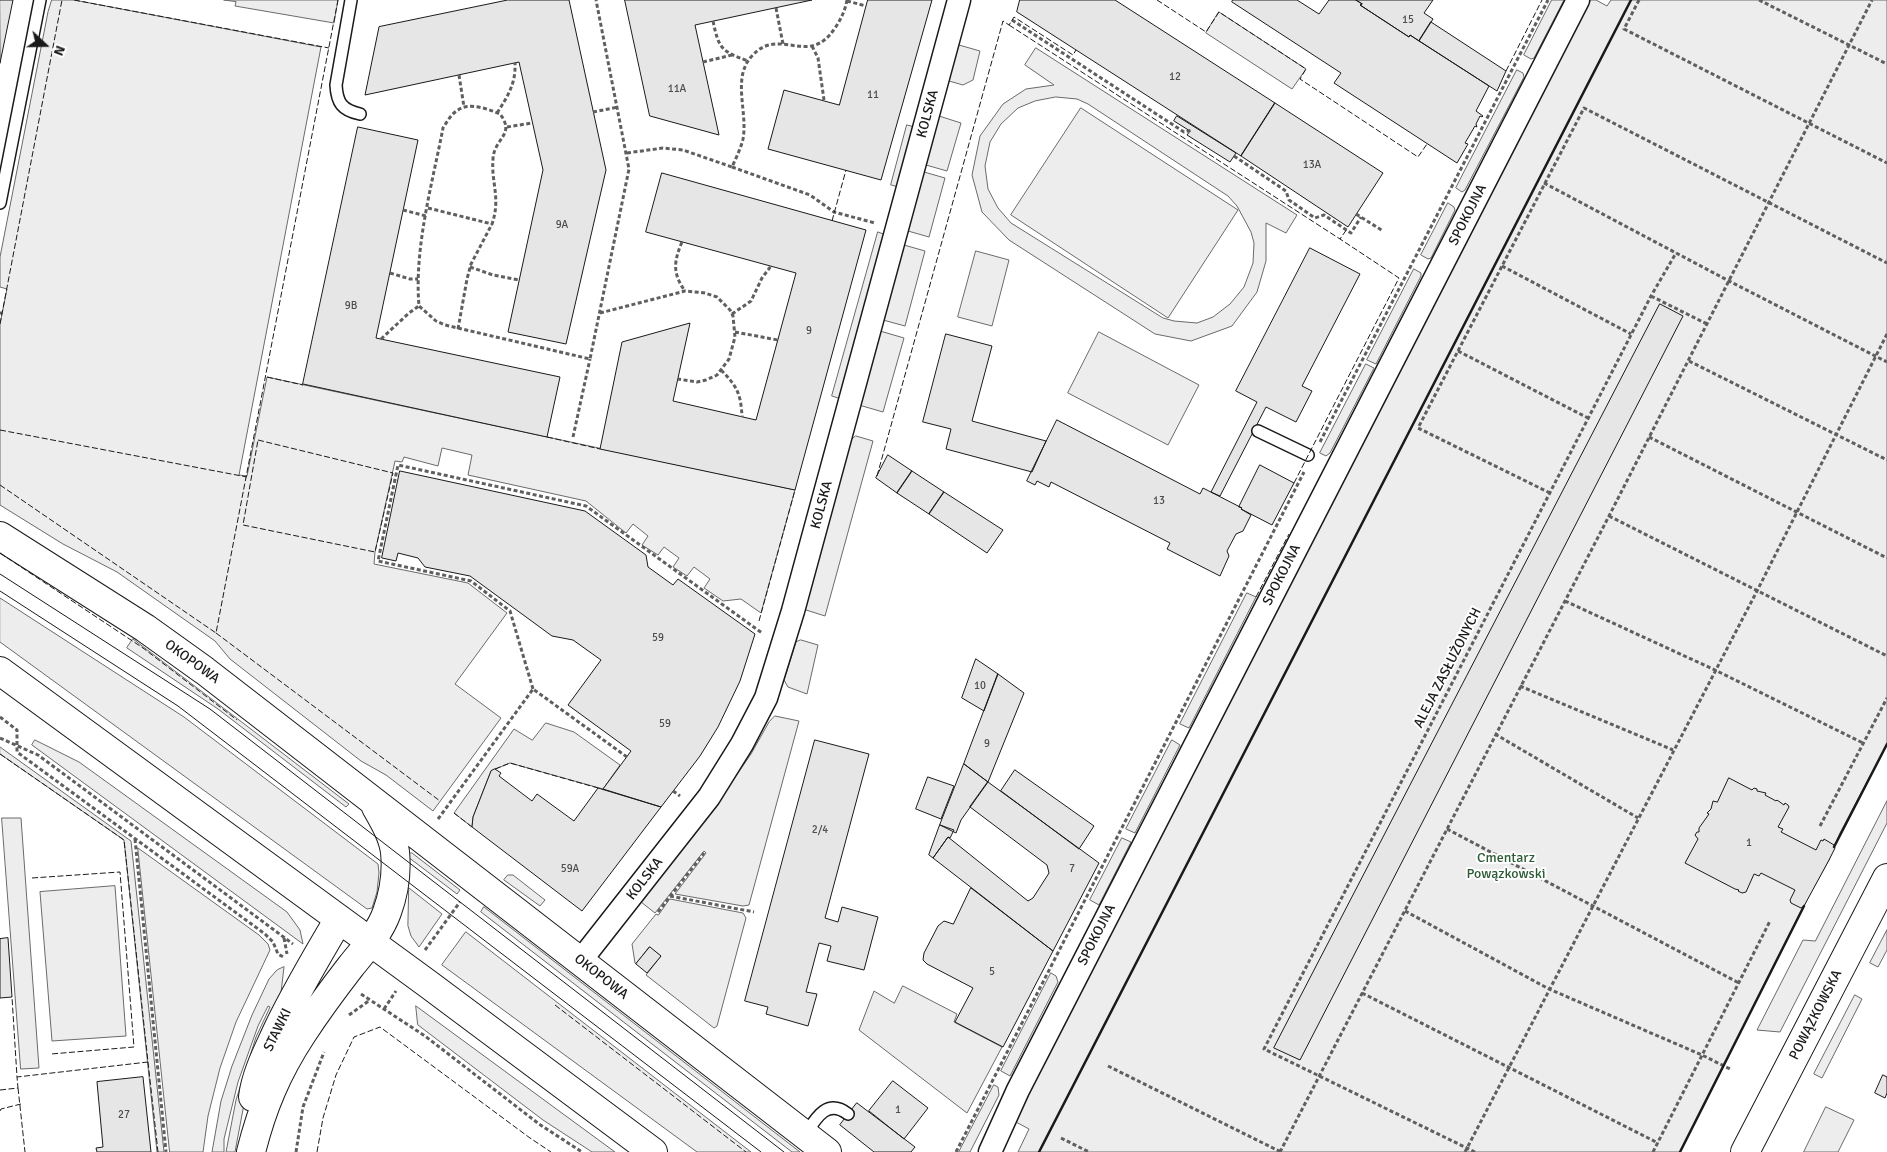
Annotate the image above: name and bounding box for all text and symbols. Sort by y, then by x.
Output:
house number: 15 [1402,13,1414,27]
north arrow [20,20,70,70]
text: N [50,43,69,58]
house number: 12 [1169,70,1181,84]
house number: 11A [668,82,686,96]
house number: 11 [867,88,879,102]
street label: KOLSKA [914,88,942,140]
house number: 13A [1303,158,1321,172]
street label: SPOKOJNA [1445,182,1491,248]
house number: 9A [556,218,568,232]
house number: 9B [345,299,357,313]
house number: 9 [806,324,812,338]
street label: KOLSKA [808,479,836,531]
house number: 13 [1153,494,1165,508]
street label: SPOKOJNA [1259,542,1305,608]
street label: ALEJA ZASŁUŻONYCH [1410,605,1486,731]
house number: 59 [652,631,664,645]
street label: OKOPOWA [161,636,223,688]
house number: 10 [974,679,986,693]
house number: 59 [659,717,671,731]
house number: 9 [984,737,990,751]
house number: 2/4 [812,823,828,837]
house number: 1 [1746,836,1752,850]
park label: Cmentarz Powązkowski [1467,850,1545,882]
street label: KOLSKA [623,854,667,904]
house number: 59A [561,862,579,876]
house number: 7 [1069,862,1075,876]
street label: SPOKOJNA [1074,902,1120,968]
street label: OKOPOWA [571,951,631,1003]
house number: 5 [989,965,995,979]
street label: POWĄZKOWSKA [1786,967,1846,1063]
street label: STAWKI [260,1006,296,1054]
house number: 1 [895,1103,901,1117]
house number: 27 [118,1108,130,1122]

